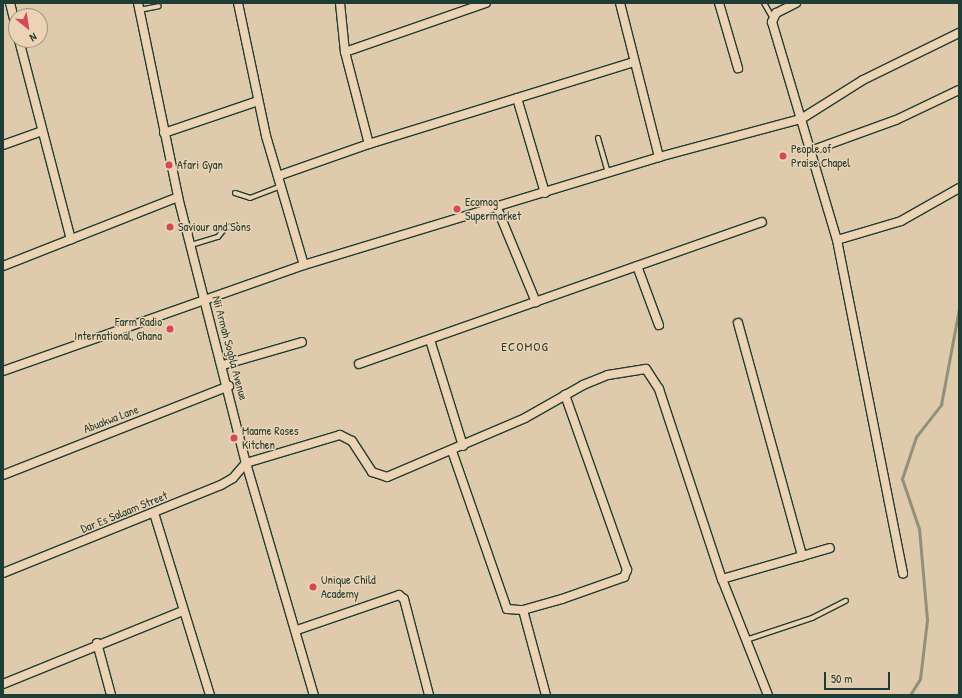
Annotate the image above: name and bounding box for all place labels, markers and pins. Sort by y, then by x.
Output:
place label: People of Praise Chapel [791,142,850,170]
marker: People of Praise Chapel [778,151,788,161]
place label: Afari Gyan [177,158,223,172]
marker: Afari Gyan [164,160,174,170]
place label: Ecomog Supermarket [465,195,521,223]
marker: Ecomog Supermarket [452,204,462,214]
place label: Saviour and Sons [178,220,251,234]
marker: Saviour and Sons [165,222,175,232]
place label: Farm Radio International, Ghana [74,315,162,343]
marker: Farm Radio International, Ghana [165,324,175,334]
place label: Maame Roses Kitchen [242,424,299,452]
marker: Maame Roses Kitchen [229,433,239,443]
place label: Unique Child Academy [321,573,376,601]
marker: Unique Child Academy [308,582,318,592]

